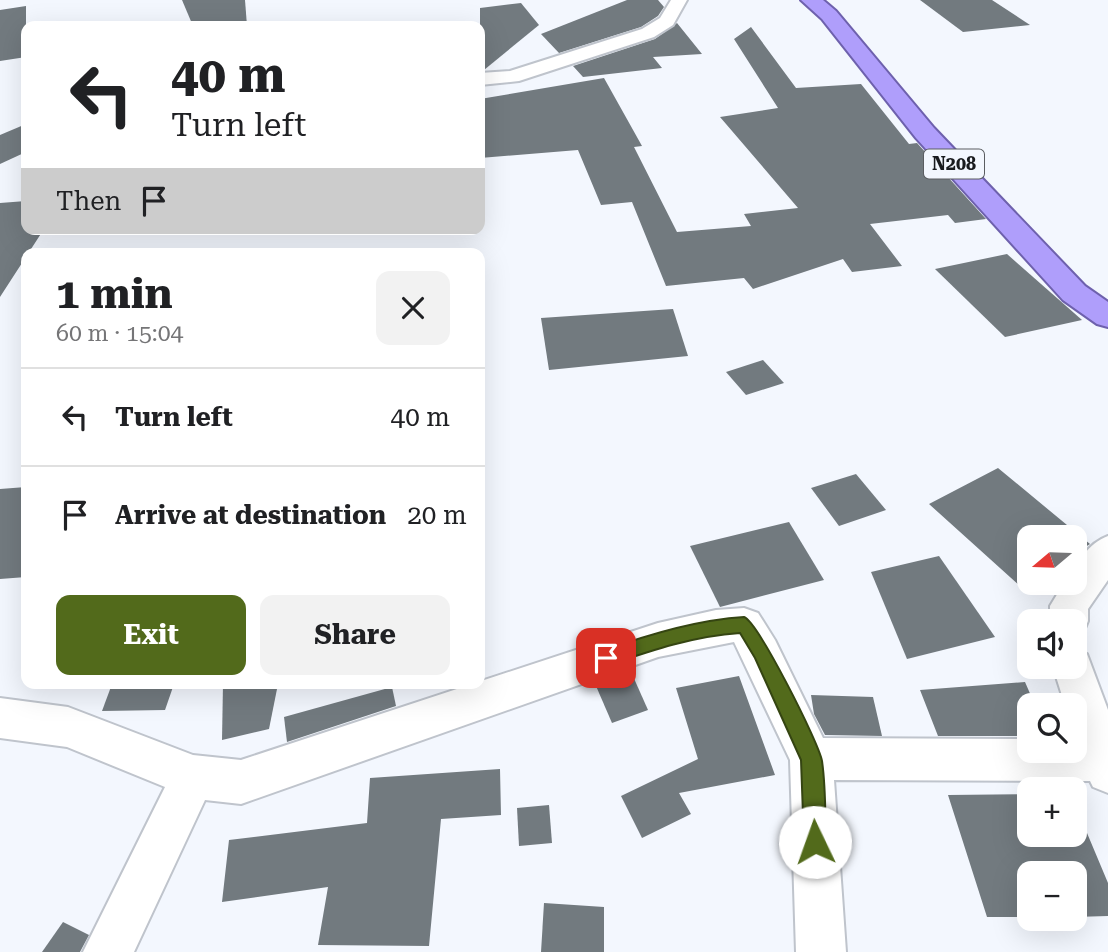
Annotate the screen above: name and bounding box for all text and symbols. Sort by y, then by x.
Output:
text: 40 m [171,47,286,104]
icon: left [56,49,147,140]
text: Turn left [171,106,306,144]
road number: N208 [924,149,984,178]
icon: arrive [135,182,173,220]
text: Then [56,186,121,216]
text: 1 min [56,269,173,318]
button: close [376,271,450,345]
text: 60 m · 15:04 [56,320,183,347]
icon: left [56,398,94,436]
text: Turn left [115,402,233,432]
text: 40 m [391,402,450,432]
icon: arrive [56,496,94,534]
text: Arrive at destination [115,500,386,530]
text: 20 m [407,500,467,530]
north arrow [1017,525,1087,595]
map controls [1017,525,1087,931]
button: Exit [56,595,246,675]
button: Share [260,595,450,675]
button: sound [1017,609,1087,679]
pin [576,628,636,688]
icon: arrive [587,639,625,677]
button: search [1017,693,1087,763]
button: + [1017,777,1087,847]
position arrow [778,805,852,879]
button: − [1017,861,1087,931]

